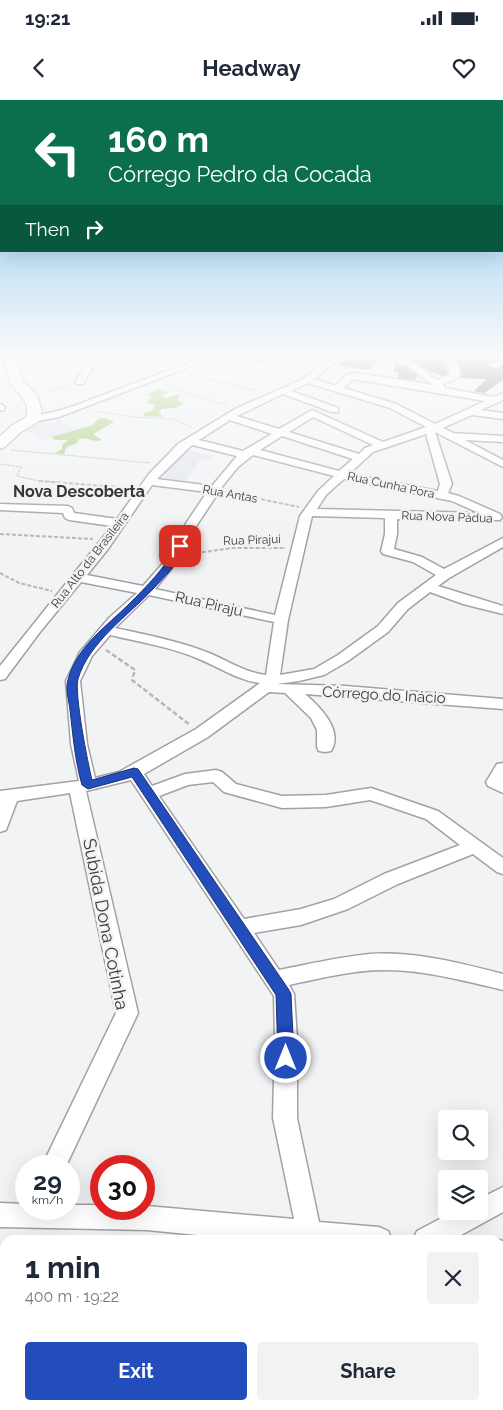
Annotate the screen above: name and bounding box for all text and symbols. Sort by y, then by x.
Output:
text: 19:21 [25,7,70,29]
icon: back [25,54,53,82]
icon: heart [450,54,478,82]
text: Headway [202,55,301,81]
text: 160 m [108,119,209,160]
icon: left [25,120,90,185]
text: Córrego Pedro da Cocada [108,161,372,187]
icon: right [80,215,108,243]
text: Then [25,218,70,240]
street label: Rua Cunha Pora [346,469,436,501]
district label: Nova Descoberta [13,482,145,501]
street label: Rua Antas [201,482,259,506]
street label: Rua Nova Pádua [401,508,493,526]
street label: Rua Alto da Brasileira [48,509,132,611]
pin [159,525,201,567]
icon: arrive [166,532,194,560]
street label: Rua Pirajui [223,532,281,548]
street label: Rua Piraju [173,587,245,621]
street label: Córrego do Inácio [322,683,446,707]
street label: Subida Dona Cotinha [79,836,133,1012]
position arrow [259,1031,311,1083]
map controls [438,1110,488,1220]
button: search [438,1110,488,1160]
speed limit sign: 30 [90,1155,155,1220]
text: 29 [33,1166,62,1196]
button: layers [438,1170,488,1220]
text: km/h [32,1193,63,1207]
text: 1 min [25,1250,101,1285]
button: close [427,1252,479,1304]
text: 400 m · 19:22 [25,1287,119,1306]
button: Exit [25,1342,247,1400]
button: Share [257,1342,479,1400]

